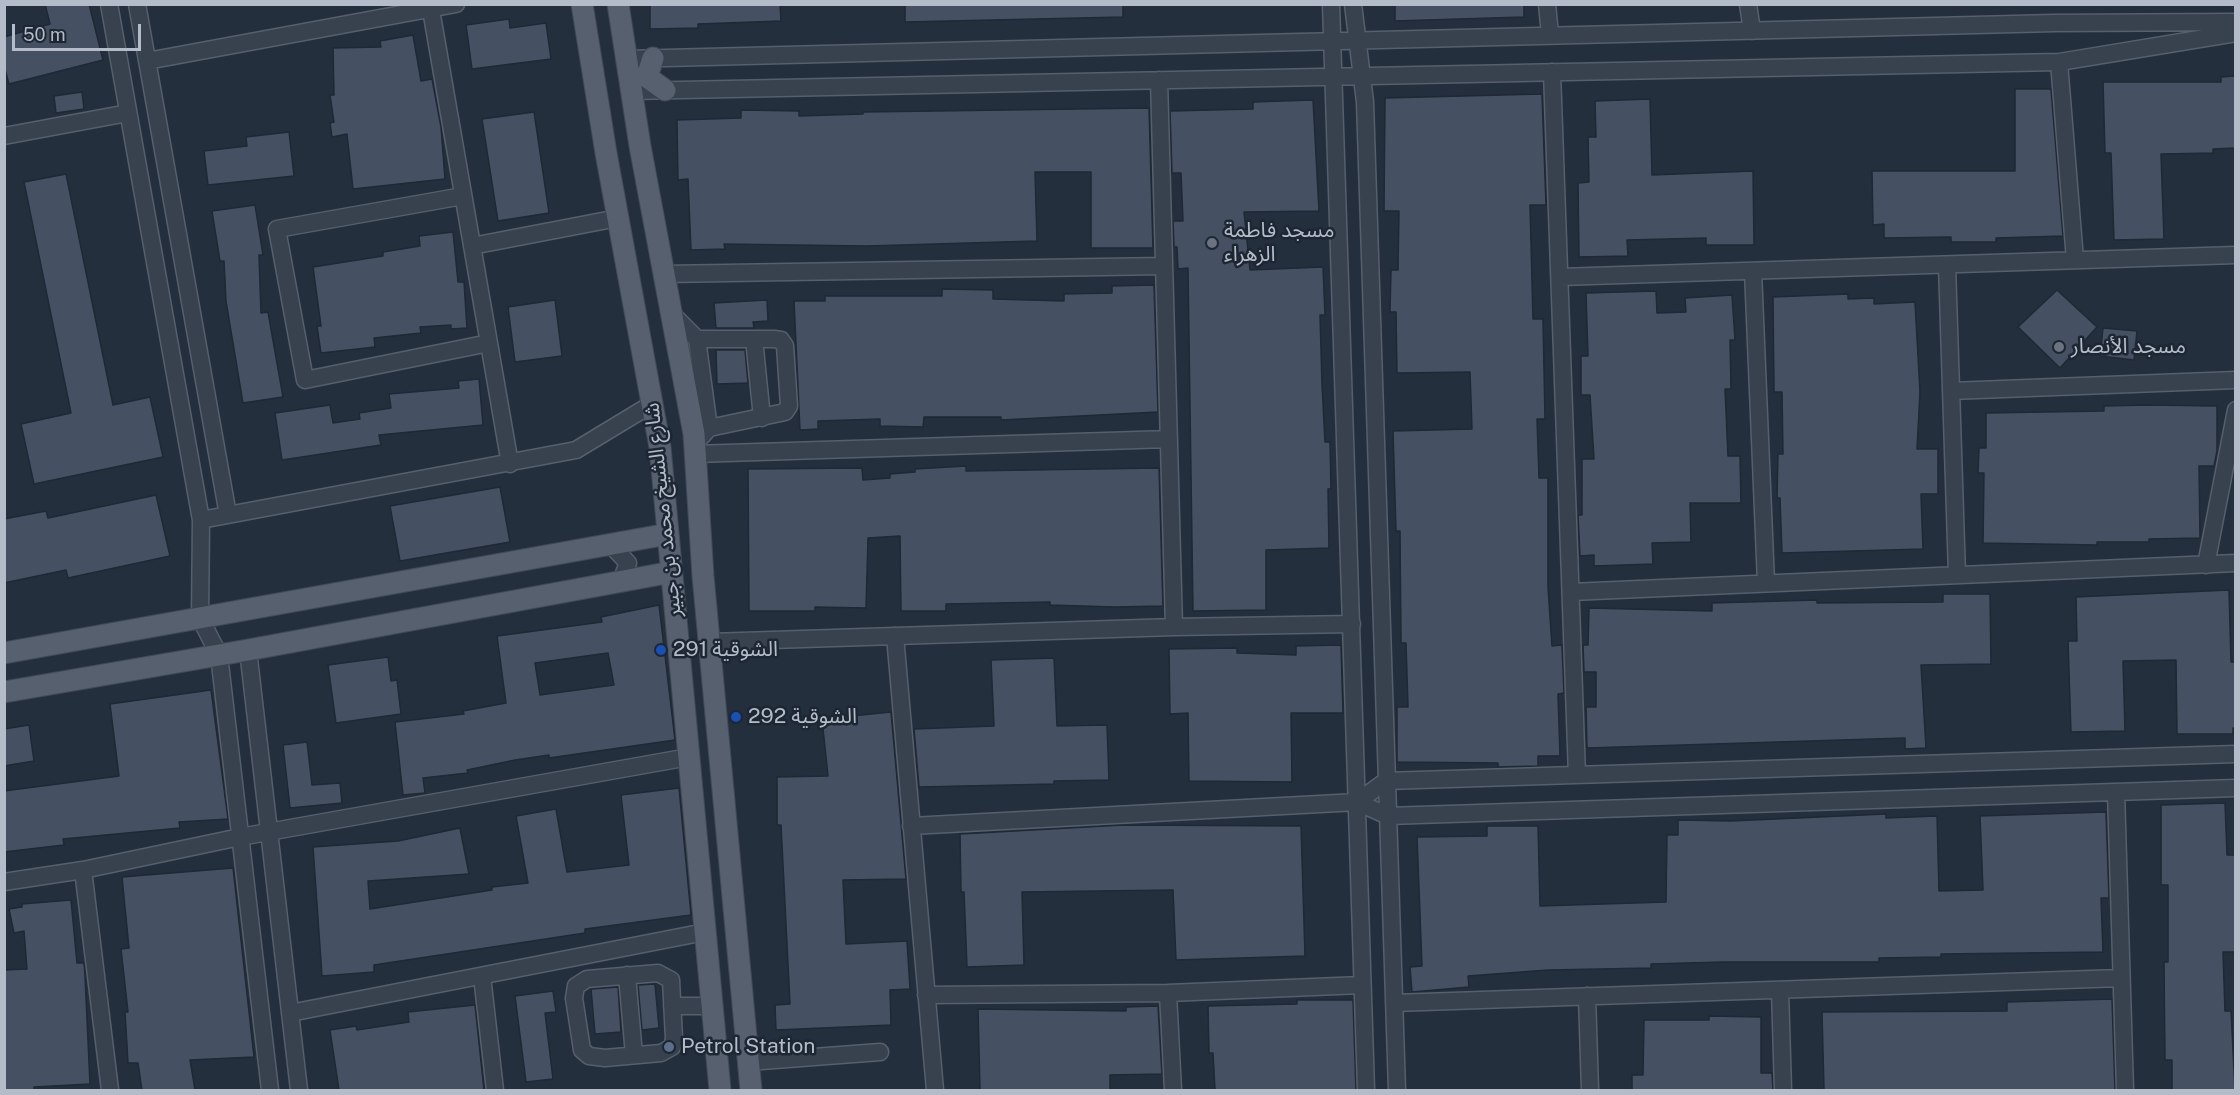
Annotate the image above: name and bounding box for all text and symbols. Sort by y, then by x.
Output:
scale bar [15,12,144,50]
text: 50 m [23,24,66,45]
place label: مسجد فاطمة الزهراء [1224,218,1335,268]
marker: مسجد فاطمة الزهراء [1205,236,1219,250]
place label: مسجد الأنصار [2071,334,2186,360]
marker: مسجد الأنصار [2052,340,2066,354]
street label: شارع الشيخ محمد بن جبير [639,402,687,618]
place label: الشوقية 291 [673,637,778,663]
marker: الشوقية 291 [654,643,668,657]
place label: الشوقية 292 [748,704,857,730]
marker: الشوقية 292 [729,710,743,724]
place label: Petrol Station [681,1034,815,1060]
marker: Petrol Station [662,1040,676,1054]

